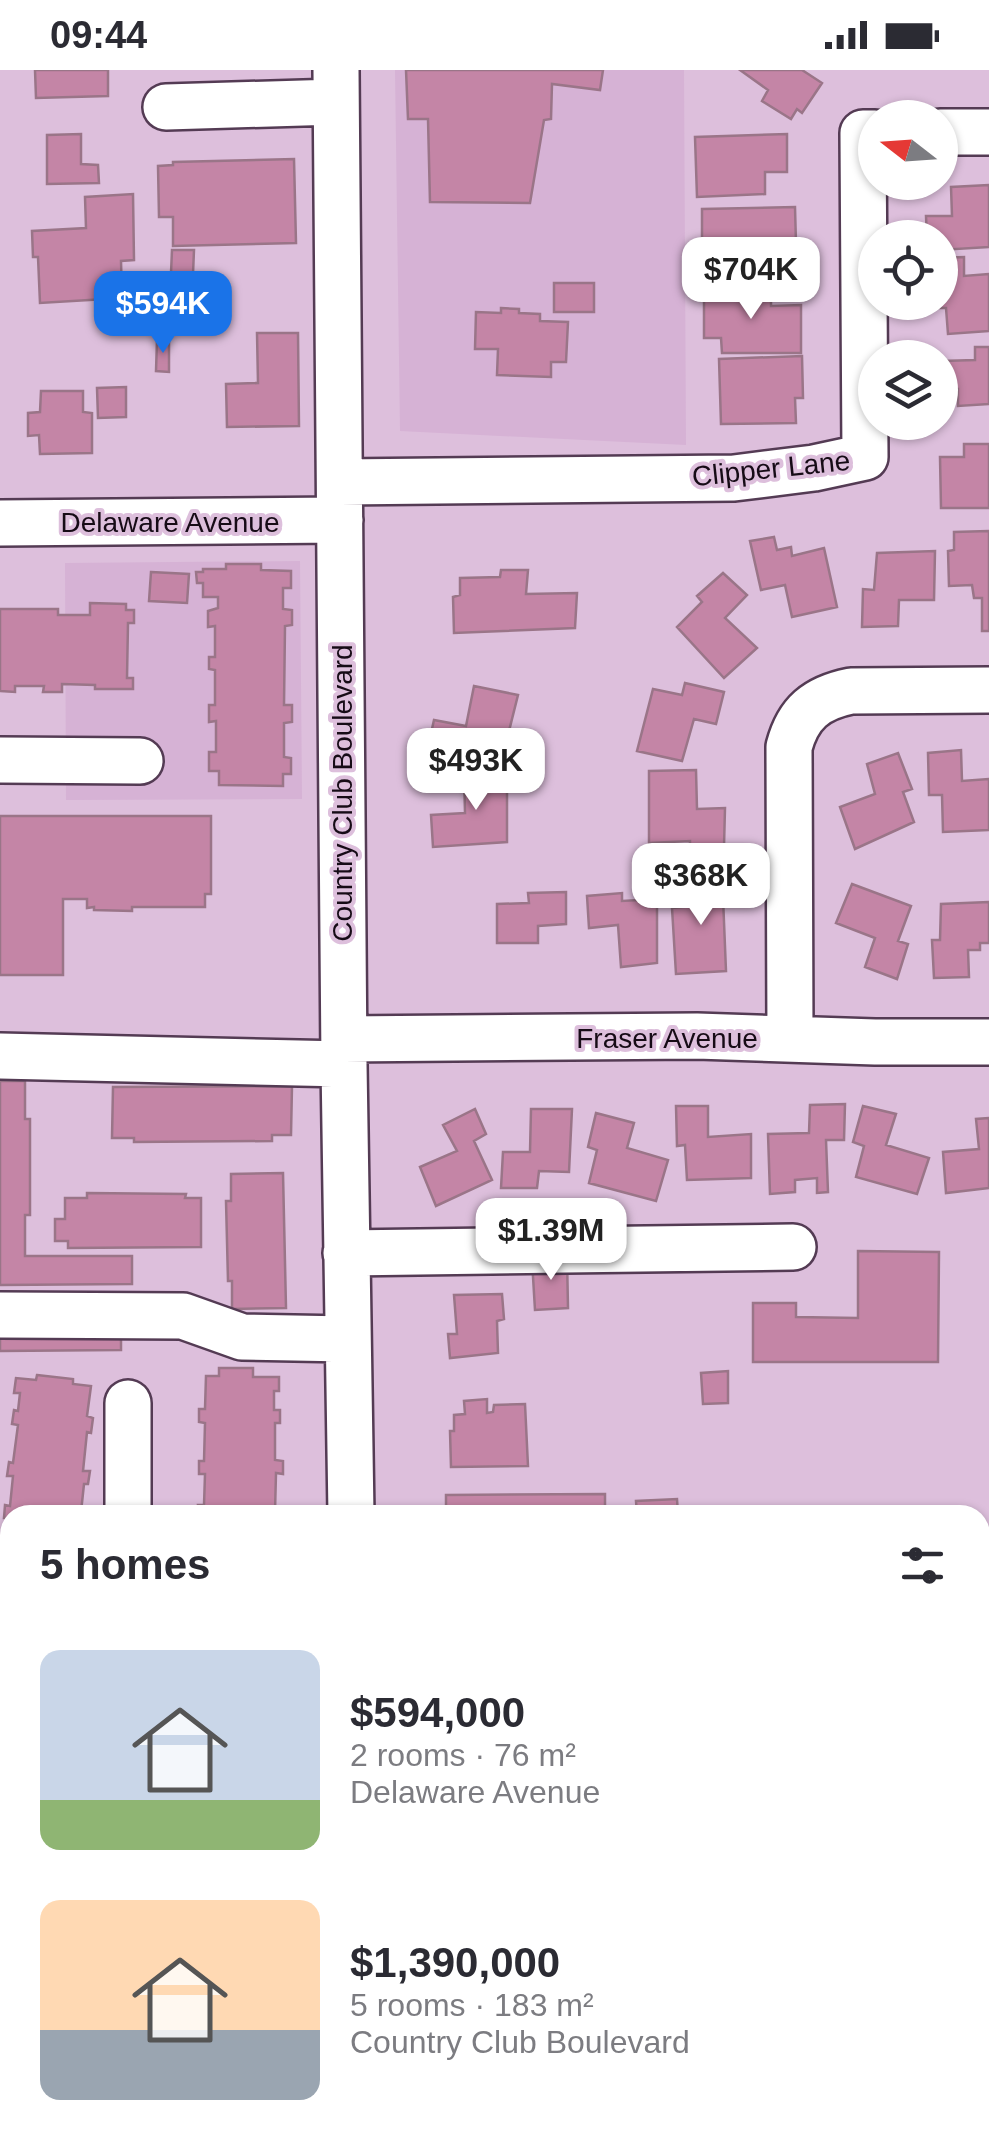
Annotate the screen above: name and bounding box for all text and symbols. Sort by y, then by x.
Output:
text: 09:44 [50,14,147,56]
north arrow [858,100,958,200]
map controls [858,100,958,440]
button: locate [858,220,958,320]
pin: $704K [681,237,821,322]
text: $704K [704,251,798,287]
pin: $594K [93,271,233,356]
text: $594K [116,285,210,321]
button: layers [858,340,958,440]
street label: Clipper Lane [690,445,852,492]
street label: Delaware Avenue [61,507,279,538]
street label: Country Club Boulevard [327,644,358,942]
pin: $493K [406,728,546,813]
text: $493K [429,742,523,778]
pin: $368K [631,843,771,928]
text: $368K [654,857,748,893]
street label: Fraser Avenue [576,1023,758,1054]
pin: $1.39M [470,1198,632,1283]
text: $1.39M [498,1212,604,1248]
icon: filters [895,1538,950,1593]
text: 5 homes [40,1541,210,1588]
text: $594,000 [350,1689,525,1736]
icon: home [120,1690,240,1810]
text: 2 rooms · 76 m² [350,1737,576,1773]
text: Delaware Avenue [350,1774,600,1810]
text: $1,390,000 [350,1939,560,1986]
icon: home [120,1940,240,2060]
text: 5 rooms · 183 m² [350,1987,594,2023]
text: Country Club Boulevard [350,2024,690,2060]

